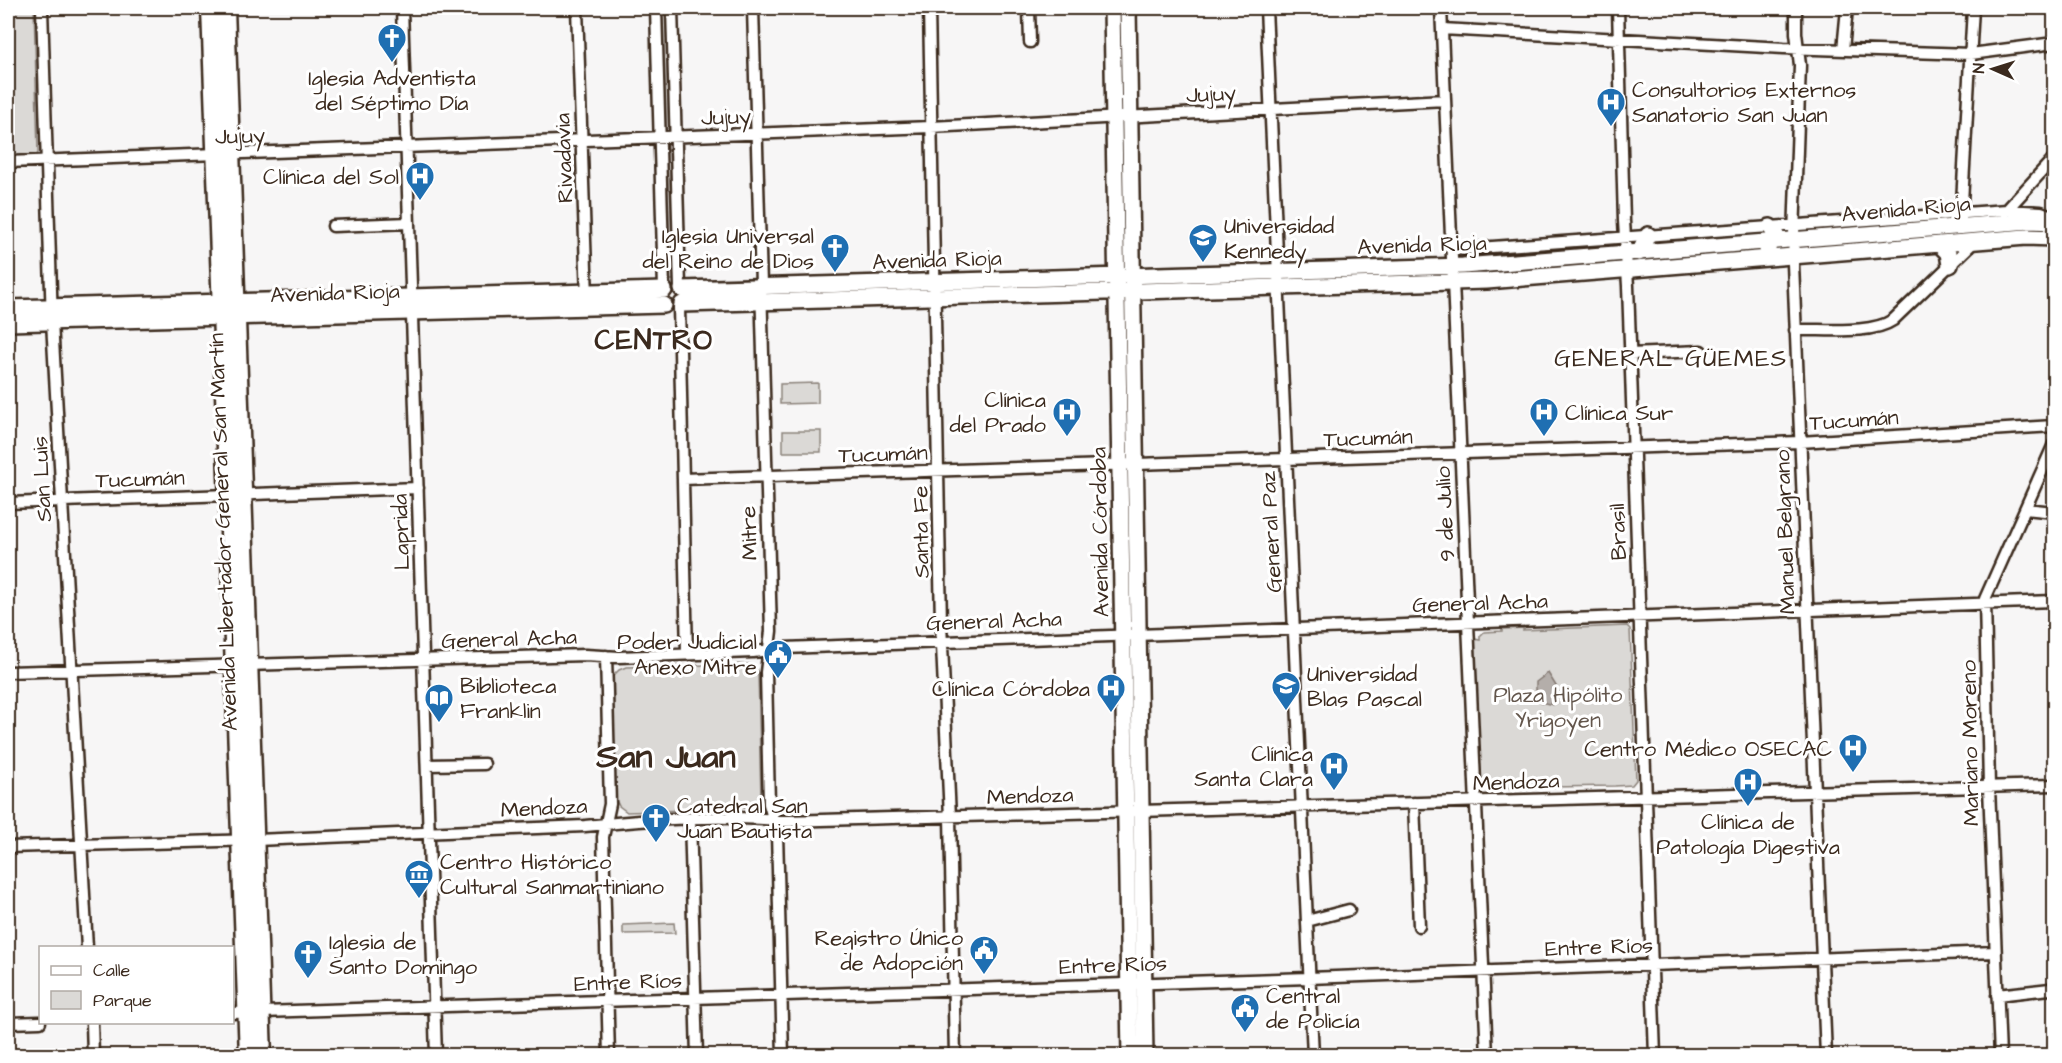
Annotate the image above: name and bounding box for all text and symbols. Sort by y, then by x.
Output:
church icon: Iglesia Adventista del Séptimo Día [376,22,408,64]
north arrow [1963,39,2023,99]
place label: Iglesia Adventista del Séptimo Día [308,63,476,119]
text: N [1968,63,1990,74]
place label: Consultorios Externos Sanatorio San Juan [1632,75,1856,131]
street label: Jujuy [1185,78,1237,112]
hospital icon: Consultorios Externos Sanatorio San Juan [1595,86,1627,128]
street label: Jujuy [701,101,752,135]
street label: Rivadavia [547,112,582,203]
street label: Jujuy [215,120,266,154]
hospital icon: Clínica del Sol [404,160,436,202]
place label: Clínica del Sol [263,162,399,193]
street label: Avenida Rioja [1840,188,1972,231]
place label: Universidad Kennedy [1224,211,1334,268]
place label: Iglesia Universal del Reino de Dios [642,221,814,277]
school or university icon: Universidad Kennedy [1187,222,1219,264]
street label: Avenida Rioja [1357,228,1487,263]
church icon: Iglesia Universal del Reino de Dios [819,232,851,274]
street label: Avenida Rioja [872,243,1002,278]
street label: Avenida Rioja [270,276,400,311]
district label: CENTRO [594,321,714,360]
street label: Avenida Libertador General San Martín [201,332,246,731]
district label: GENERAL GÜEMES [1554,342,1788,376]
place label: Clínica del Prado [950,385,1047,441]
hospital icon: Clínica del Prado [1051,396,1083,438]
hospital icon: Clínica Sur [1528,396,1560,438]
place label: Clínica Sur [1565,398,1673,429]
street label: Tucumán [1808,402,1900,439]
street label: Tucumán [1323,421,1413,456]
street label: San Luis [25,435,60,523]
street label: Tucumán [838,437,928,472]
street label: Avenida Córdoba [1084,447,1117,617]
street label: Manuel Belgrano [1767,448,1805,615]
street label: Tucumán [95,462,185,497]
street label: 9 de Julio [1427,465,1463,562]
street label: General Paz [1253,470,1290,594]
street label: Santa Fe [905,485,938,578]
street label: Laprida [385,493,418,571]
street label: Brasil [1602,503,1635,561]
street label: Mitre [733,505,766,561]
street label: General Acha [1412,586,1548,621]
street label: General Acha [926,604,1062,639]
street label: General Acha [441,622,577,657]
place label: Poder Judicial Anexo Mitre [617,627,757,683]
public building icon: Poder Judicial Anexo Mitre [762,638,794,680]
place label: Universidad Blas Pascal [1307,659,1422,715]
street label: Mariano Moreno [1954,659,1987,826]
school or university icon: Universidad Blas Pascal [1270,670,1302,712]
place label: Biblioteca Franklin [460,671,556,727]
hospital icon: Clínica Córdoba [1095,672,1127,714]
place label: Clínica Córdoba [932,674,1090,705]
park label: Plaza Hipólito Yrigoyen [1494,680,1623,737]
library icon: Biblioteca Franklin [423,682,455,724]
hospital icon: Centro Médico OSECAC [1837,732,1869,774]
district label: San Juan [595,733,736,781]
place label: Centro Médico OSECAC [1584,734,1832,765]
place label: Clínica Santa Clara [1194,739,1313,795]
hospital icon: Clínica Santa Clara [1318,750,1350,792]
street label: Mendoza [1472,765,1560,800]
hospital icon: Clínica de Patología Digestiva [1732,766,1764,808]
street label: Mendoza [986,779,1074,814]
street label: Mendoza [500,791,588,826]
place label: Catedral San Juan Bautista [677,791,812,847]
church icon: Catedral San Juan Bautista [640,802,672,844]
place label: Clínica de Patología Digestiva [1656,807,1840,864]
place label: Centro Histórico Cultural Sanmartiniano [440,847,664,903]
museum icon: Centro Histórico Cultural Sanmartiniano [403,858,435,900]
place label: Registro Único de Adopción [815,923,964,979]
place label: Iglesia de Santo Domingo [329,927,478,984]
street label: Entre Ríos [1544,930,1654,965]
public building icon: Registro Único de Adopción [968,934,1000,976]
church icon: Iglesia de Santo Domingo [292,938,324,980]
legend [39,946,234,1024]
street label: Entre Ríos [1058,948,1168,983]
text: Calle [93,958,131,983]
street label: Entre Ríos [573,965,683,1000]
place label: Central de Policía [1266,981,1360,1037]
text: Parque [93,988,152,1013]
public building icon: Central de Policía [1229,992,1261,1034]

